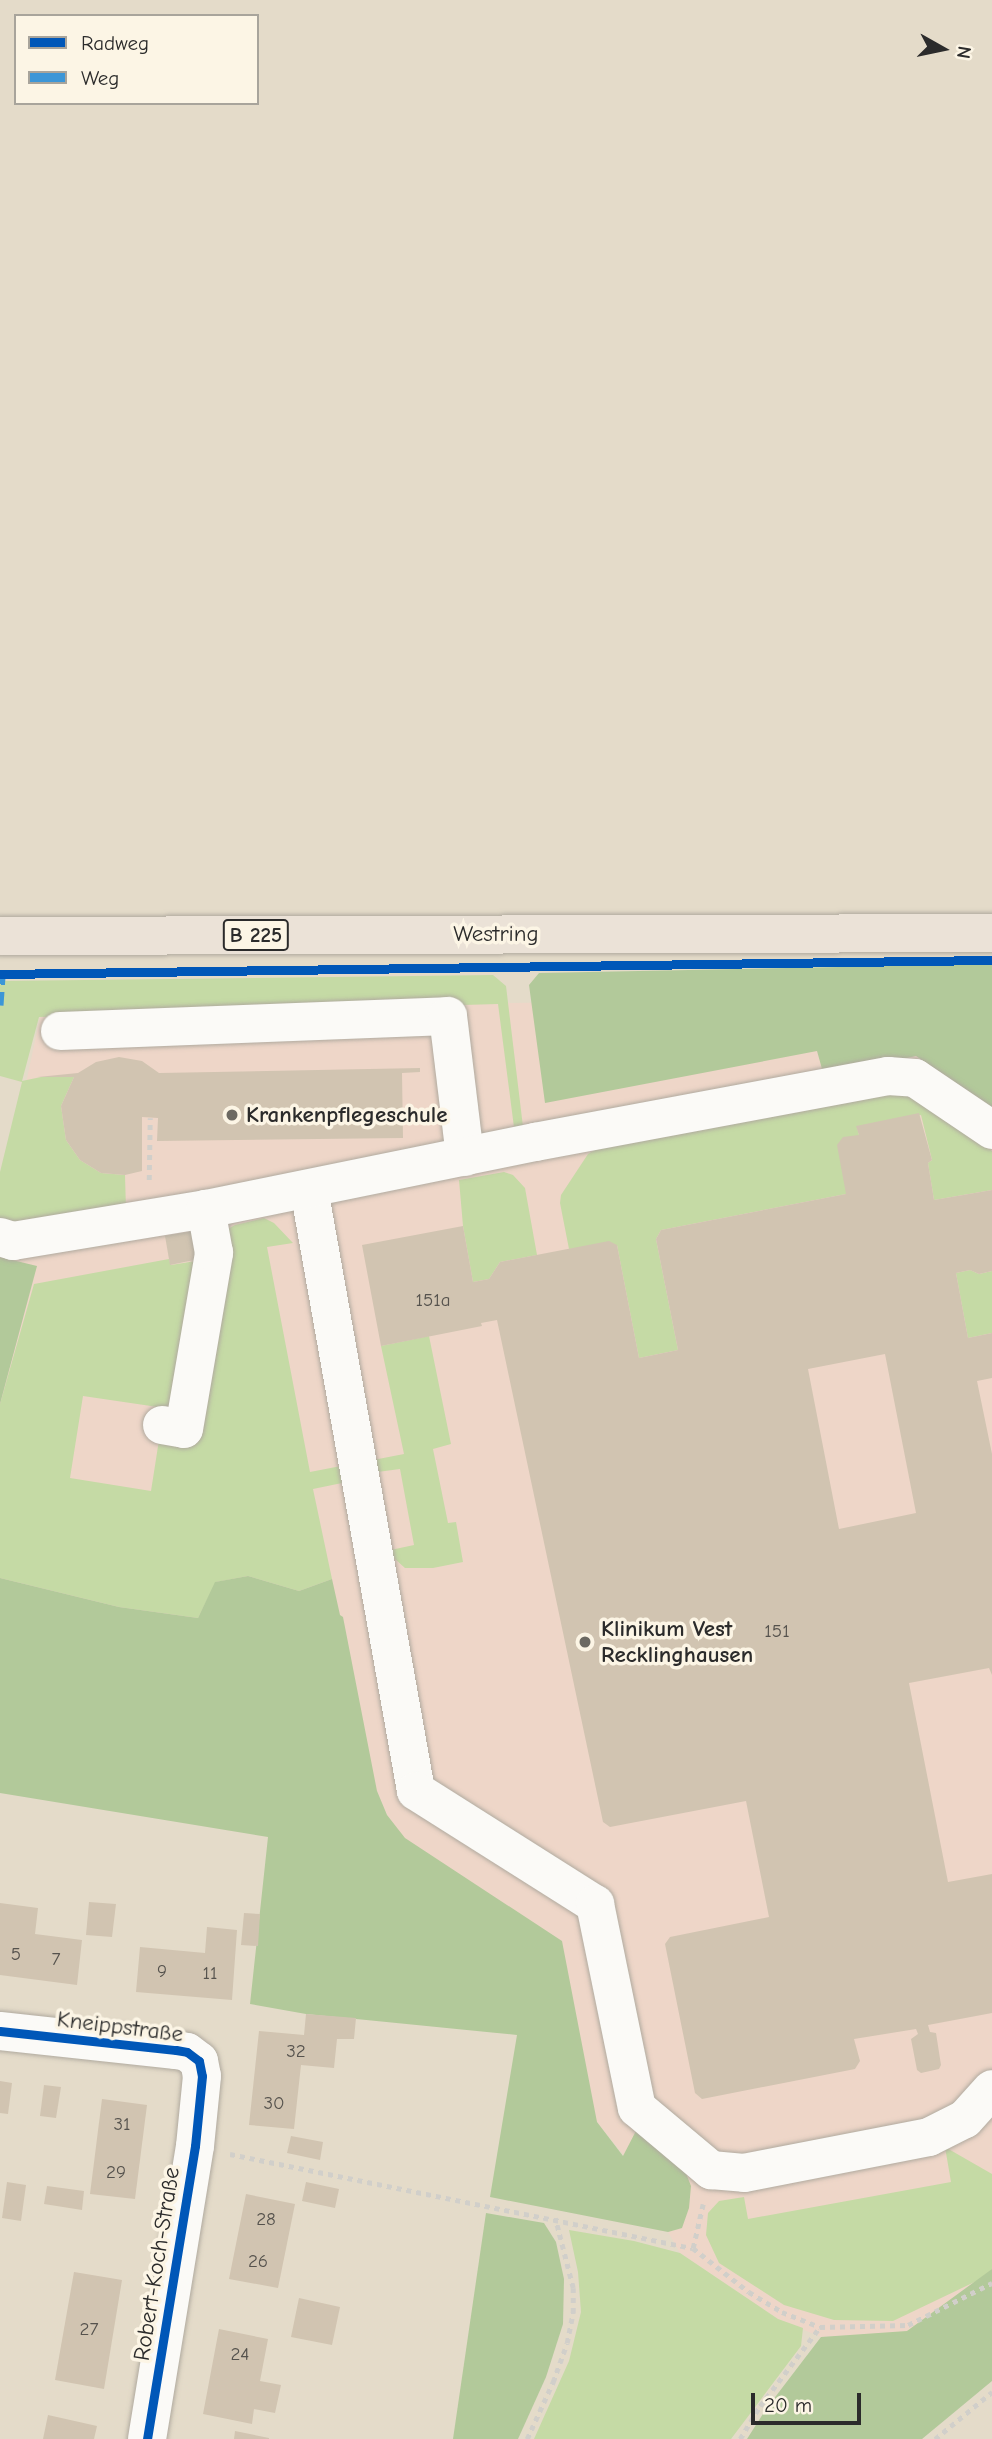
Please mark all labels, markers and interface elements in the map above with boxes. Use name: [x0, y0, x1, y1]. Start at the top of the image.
legend: [14, 14, 259, 105]
north arrow: [908, 14, 978, 84]
text: Radweg: [81, 31, 149, 55]
text: N: [952, 44, 976, 60]
text: Weg: [81, 66, 119, 90]
road number: B 225: [223, 918, 289, 953]
street label: Westring: [453, 920, 539, 948]
place label: Krankenpflegeschule: [246, 1101, 448, 1129]
marker: Krankenpflegeschule: [224, 1107, 240, 1123]
house number: 151a: [415, 1290, 451, 1312]
place label: Klinikum Vest Recklinghausen: [601, 1615, 753, 1669]
house number: 151: [764, 1621, 790, 1643]
marker: Klinikum Vest Recklinghausen: [575, 1632, 595, 1652]
house number: 5: [11, 1944, 21, 1966]
house number: 7: [52, 1949, 60, 1971]
house number: 9: [157, 1961, 167, 1983]
house number: 11: [202, 1963, 218, 1985]
street label: Kneippstraße: [55, 2006, 185, 2048]
house number: 32: [286, 2041, 306, 2063]
house number: 30: [263, 2093, 285, 2115]
house number: 31: [113, 2114, 131, 2136]
house number: 29: [106, 2162, 126, 2184]
street label: Robert-Koch-Straße: [128, 2165, 186, 2363]
house number: 28: [256, 2209, 276, 2231]
house number: 26: [248, 2251, 268, 2273]
house number: 27: [80, 2319, 98, 2341]
house number: 24: [230, 2344, 250, 2366]
scale bar: [754, 2380, 864, 2424]
text: 20 m: [764, 2393, 812, 2417]

